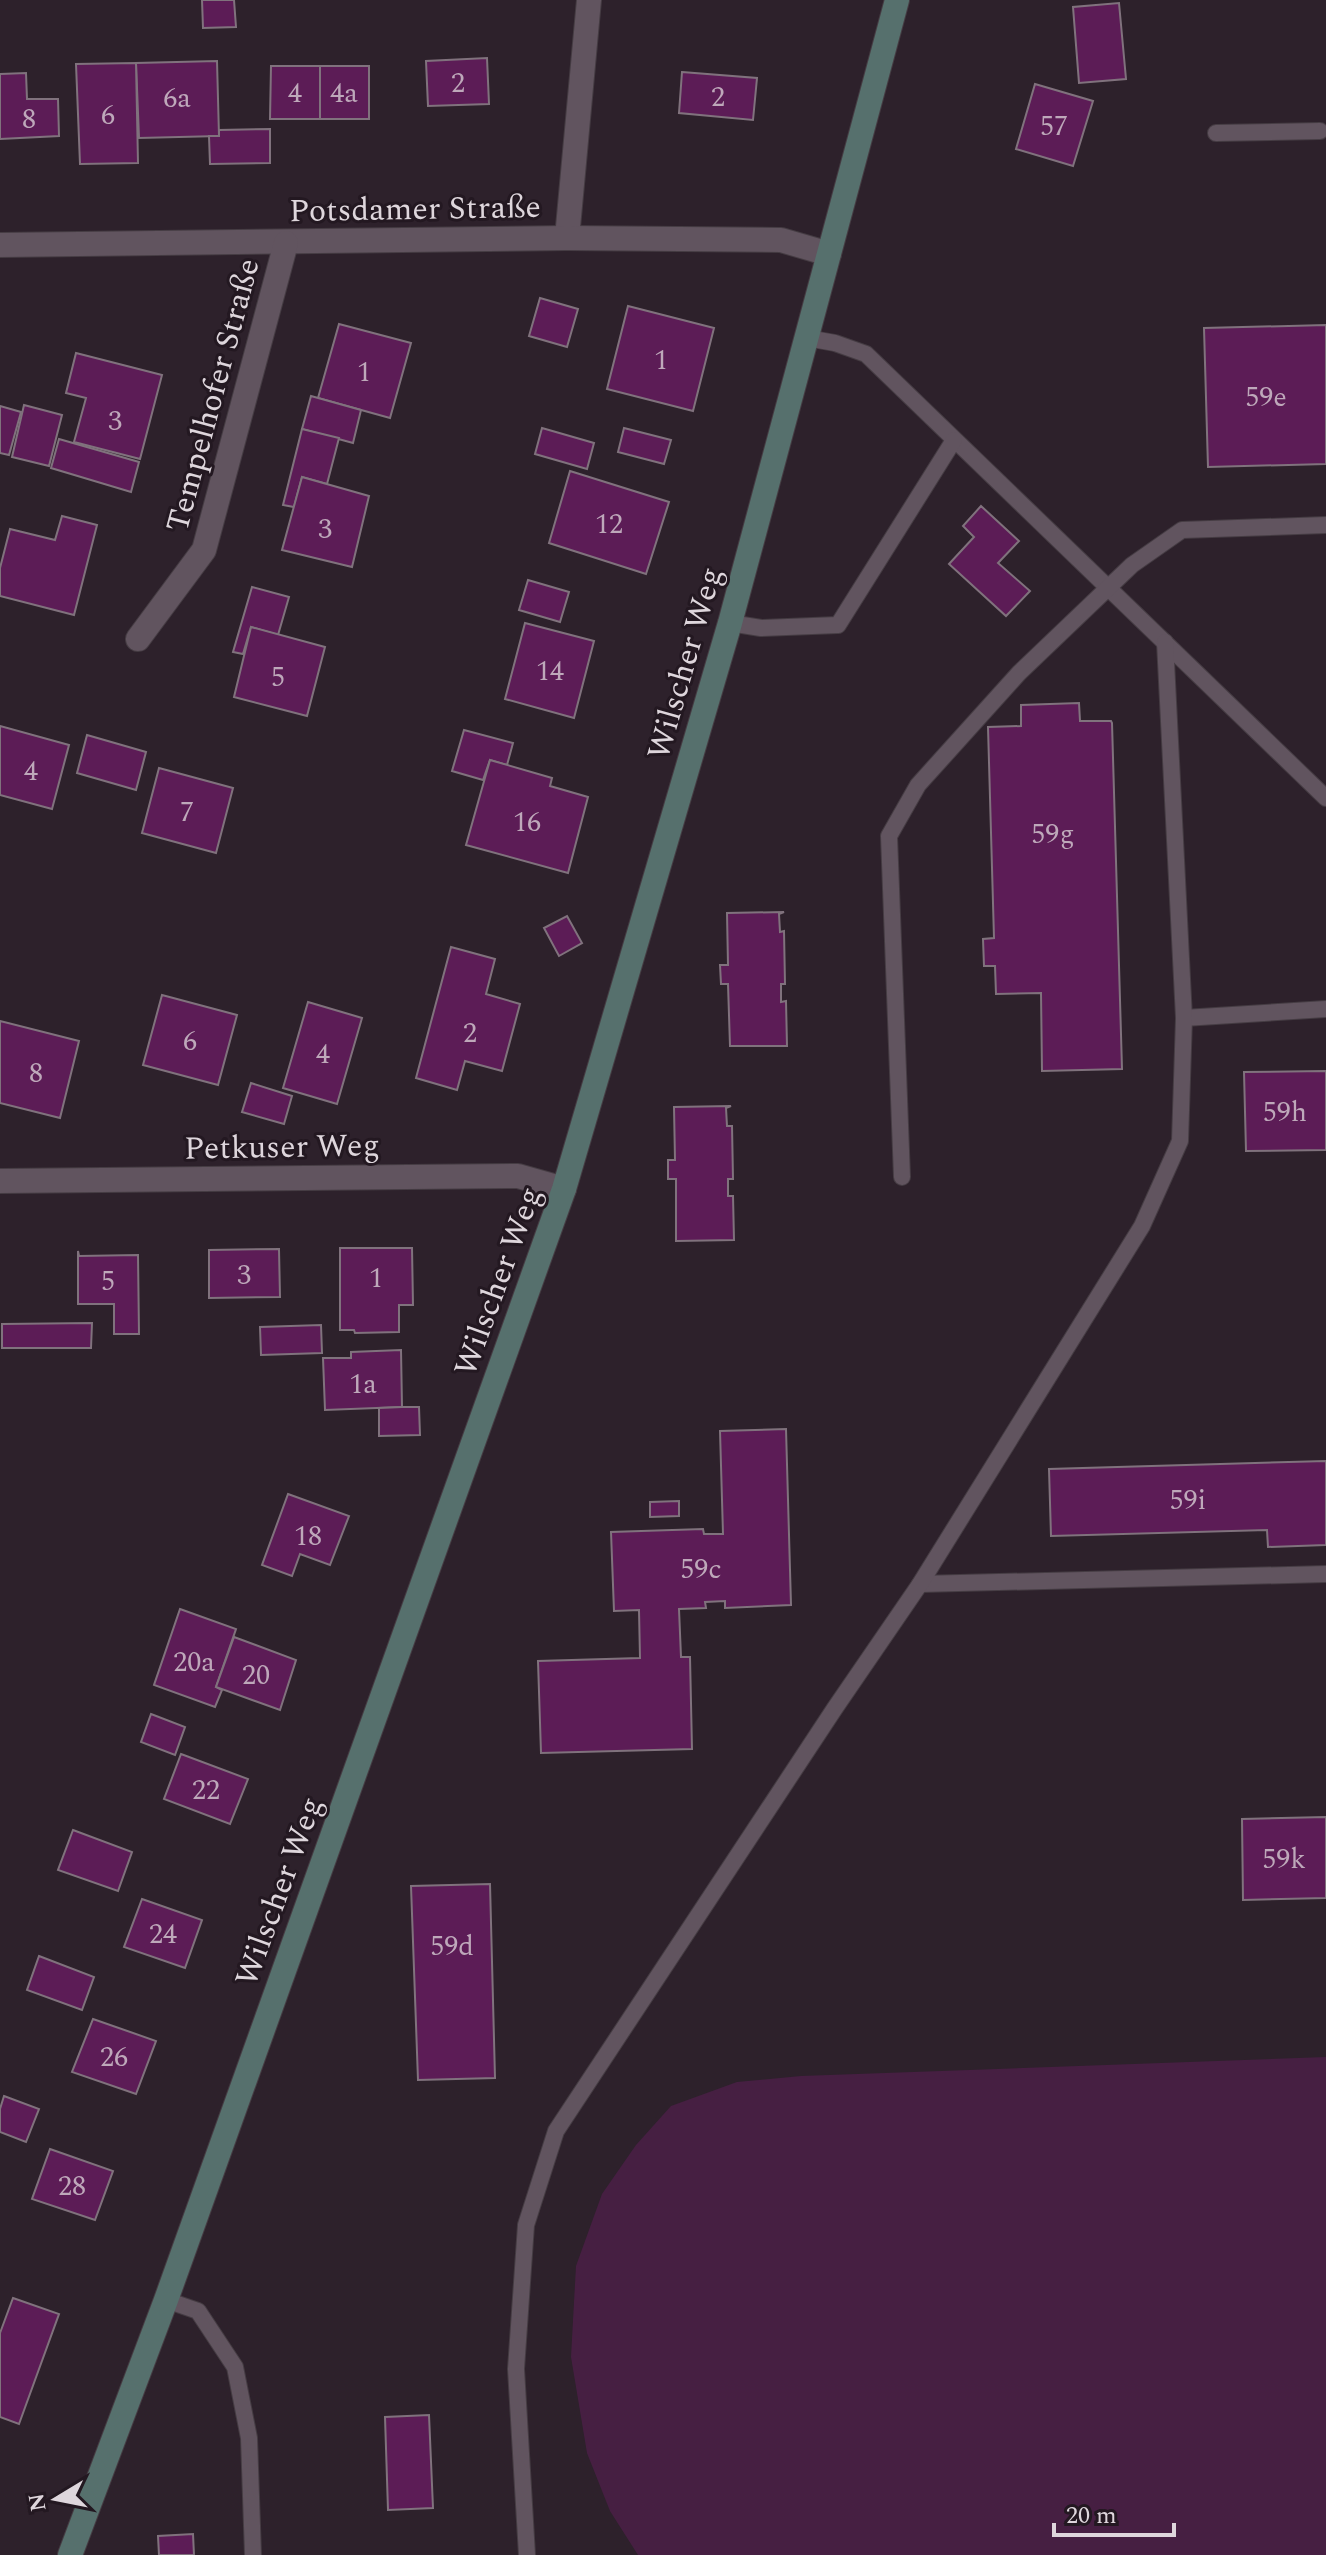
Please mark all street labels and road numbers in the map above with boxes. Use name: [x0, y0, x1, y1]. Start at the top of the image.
street label: Potsdamer Straße: [289, 183, 541, 236]
street label: Tempelhofer Straße: [153, 253, 274, 538]
street label: Wilscher Weg: [635, 561, 736, 765]
street label: Petkuser Weg: [184, 1121, 380, 1174]
street label: Wilscher Weg: [441, 1180, 555, 1383]
street label: Wilscher Weg: [222, 1790, 336, 1993]

